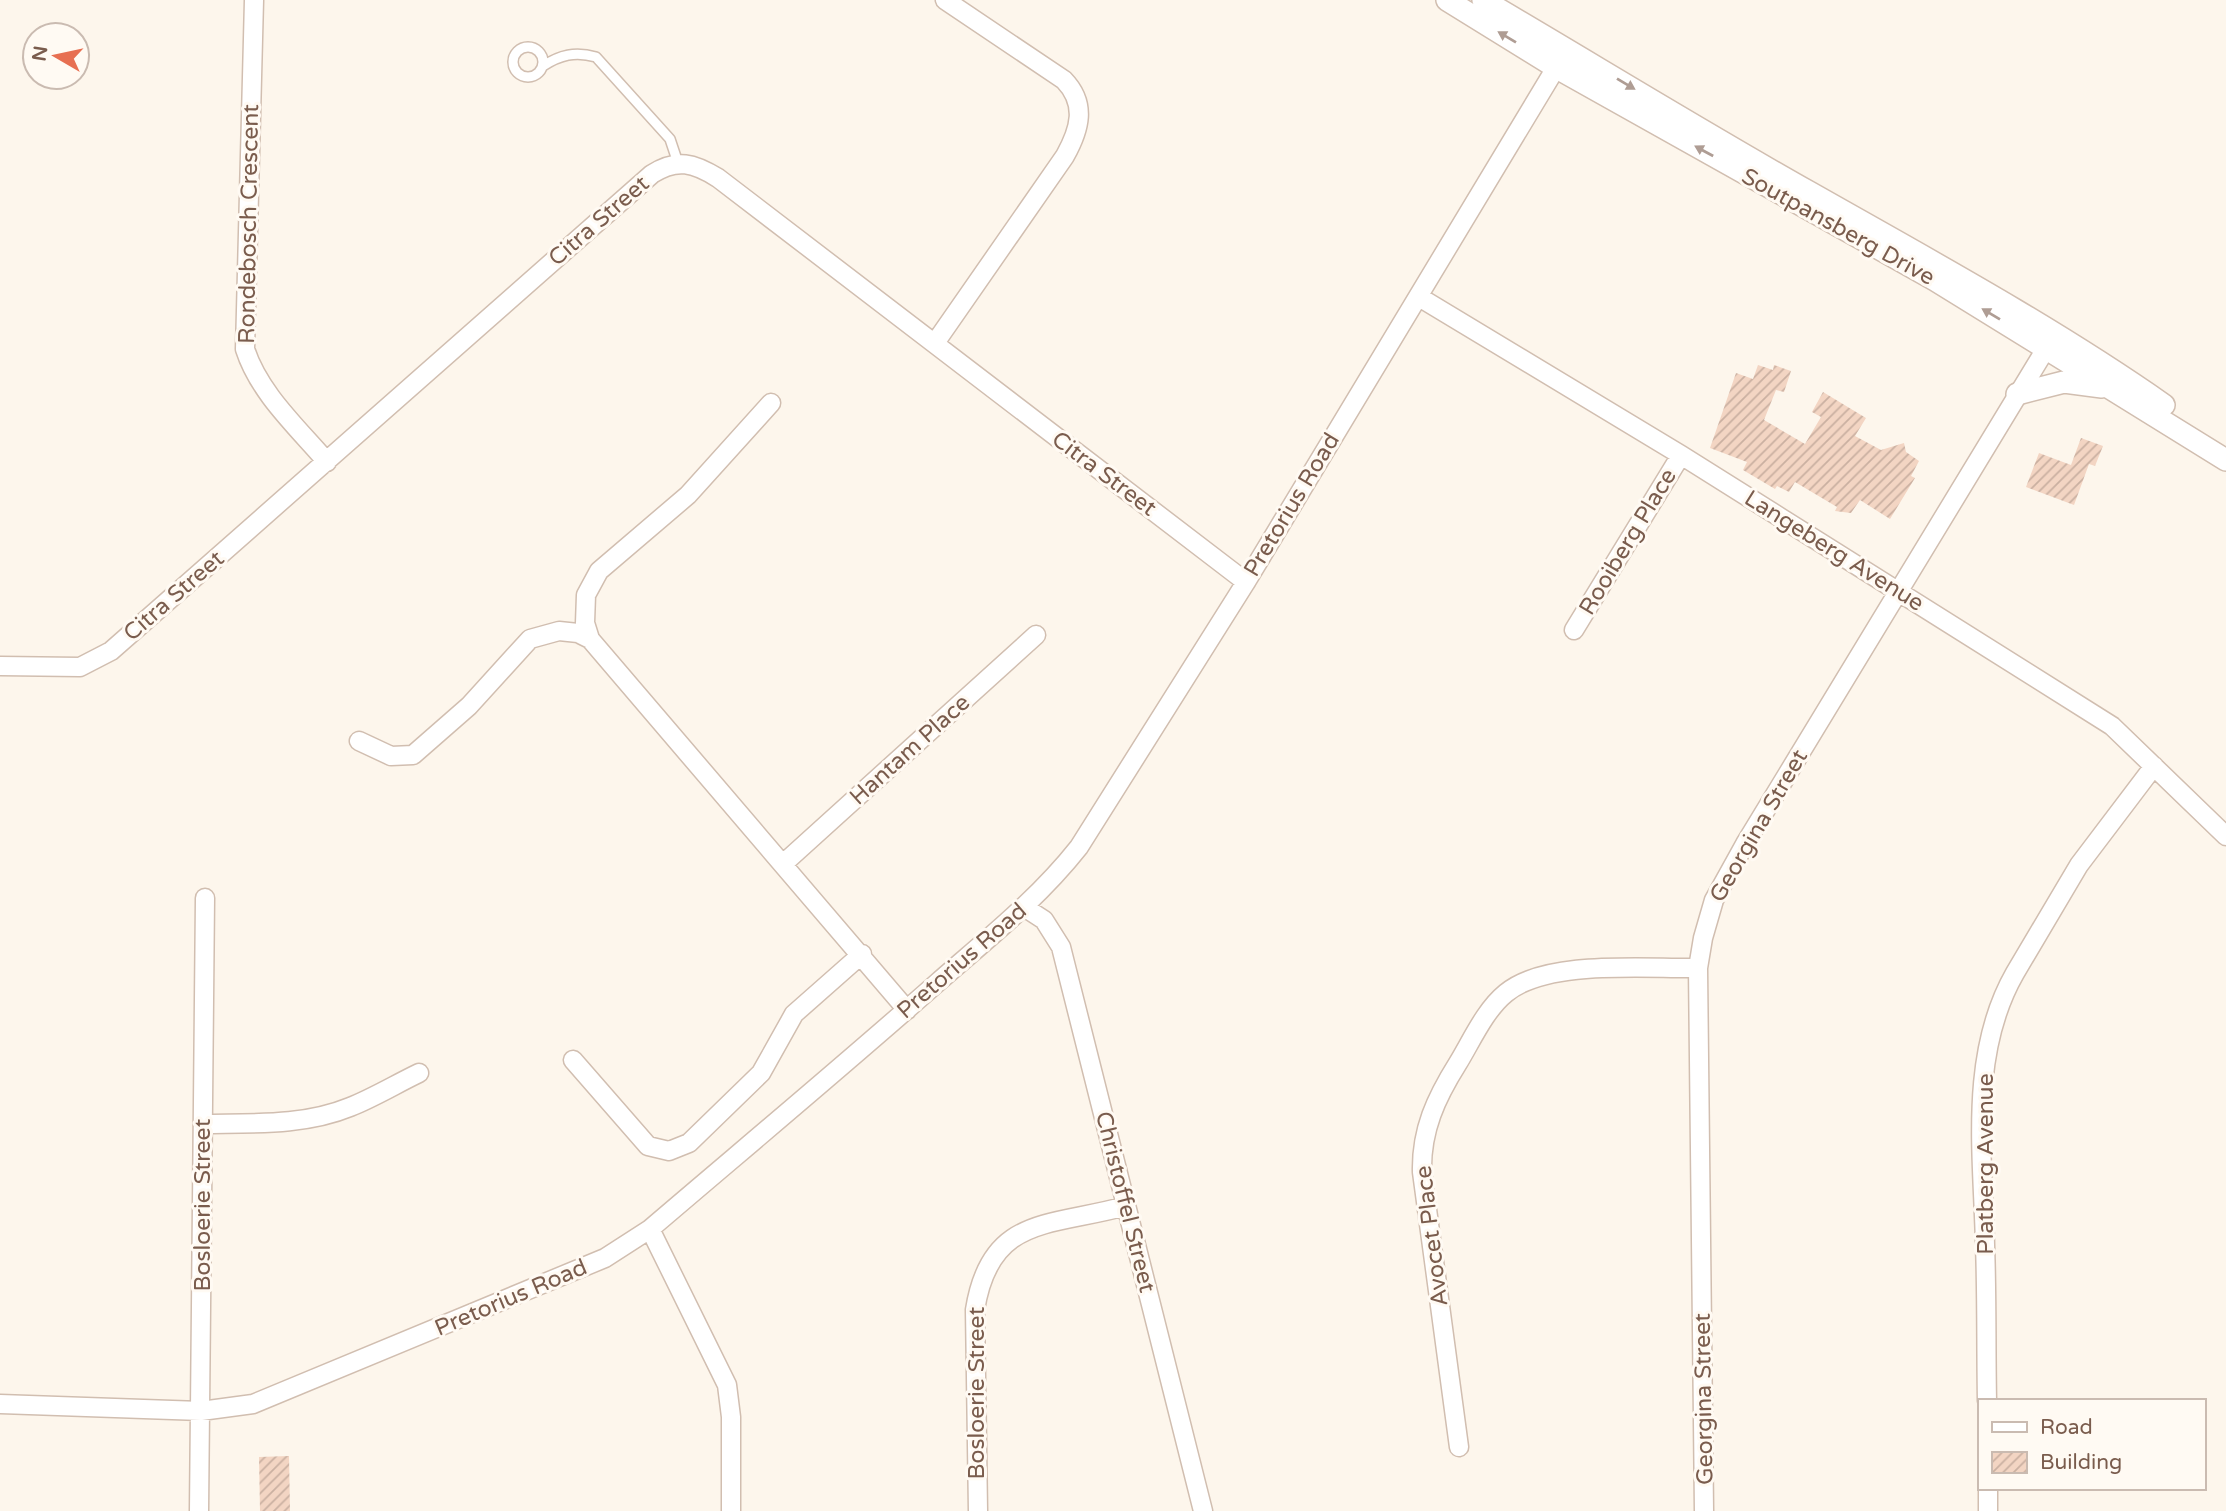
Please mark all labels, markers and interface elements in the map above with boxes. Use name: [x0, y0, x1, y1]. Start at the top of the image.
north arrow: [21, 21, 91, 91]
one-way arrow: [1498, 31, 1517, 43]
text: N: [28, 44, 52, 63]
one-way arrow: [1616, 78, 1635, 90]
street label: Rondebosch Crescent: [233, 104, 265, 344]
one-way arrow: [1694, 145, 1713, 157]
street label: Soutpansberg Drive: [1737, 162, 1939, 292]
street label: Citra Street: [543, 170, 655, 272]
one-way arrow: [1981, 308, 2000, 320]
street label: Citra Street: [1046, 426, 1162, 523]
street label: Pretorius Road: [1238, 428, 1346, 582]
street label: Rooiberg Place: [1573, 464, 1683, 620]
street label: Langeberg Avenue: [1739, 484, 1929, 618]
street label: Citra Street: [118, 545, 230, 647]
street label: Hantam Place: [844, 689, 976, 811]
street label: Georgina Street: [1704, 744, 1814, 907]
street label: Pretorius Road: [891, 897, 1033, 1025]
street label: Platberg Avenue: [1972, 1073, 2000, 1255]
street label: Christoffel Street: [1089, 1109, 1161, 1296]
street label: Bosloerie Street: [189, 1118, 217, 1291]
street label: Avocet Place: [1409, 1164, 1455, 1308]
street label: Pretorius Road: [431, 1253, 591, 1343]
street label: Bosloerie Street: [963, 1306, 991, 1479]
street label: Georgina Street: [1688, 1313, 1719, 1485]
legend: [1978, 1399, 2205, 1490]
text: Road: [2040, 1415, 2093, 1440]
text: Building: [2040, 1450, 2122, 1475]

